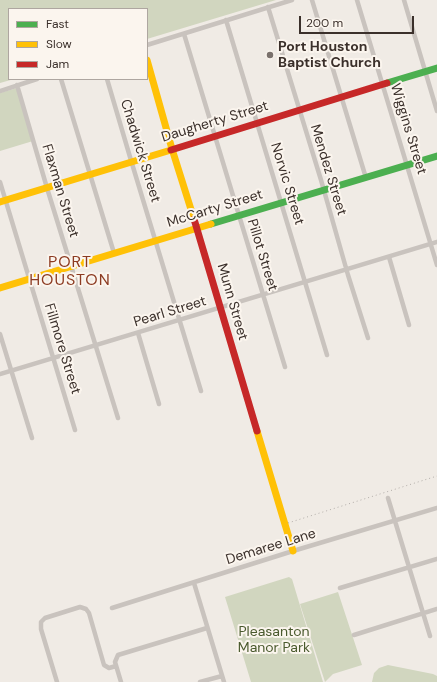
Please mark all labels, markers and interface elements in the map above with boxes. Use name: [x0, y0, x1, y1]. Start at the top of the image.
legend: [8, 8, 148, 80]
scale bar: [301, 8, 416, 34]
text: 200 m: [306, 15, 343, 31]
text: Fast: [46, 16, 69, 32]
text: Slow: [46, 36, 72, 52]
place label: Port Houston Baptist Church: [278, 39, 381, 72]
marker: Port Houston Baptist Church: [265, 50, 275, 60]
text: Jam: [46, 56, 69, 72]
street label: Wiggins Street: [386, 81, 430, 177]
street label: Chadwick Street: [116, 97, 164, 205]
street label: Daugherty Street: [159, 98, 271, 146]
street label: Mendez Street: [306, 122, 350, 218]
street label: Norvic Street: [266, 141, 308, 227]
street label: Flaxman Street: [38, 142, 82, 240]
street label: McCarty Street: [165, 186, 265, 232]
street label: Pillot Street: [243, 217, 281, 293]
district label: PORT HOUSTON: [29, 253, 111, 291]
street label: Munn Street: [213, 262, 251, 342]
street label: Pearl Street: [132, 293, 208, 331]
street label: Fillmore Street: [40, 302, 84, 396]
street label: Demaree Lane: [224, 525, 318, 569]
park label: Pleasanton Manor Park: [238, 624, 310, 656]

